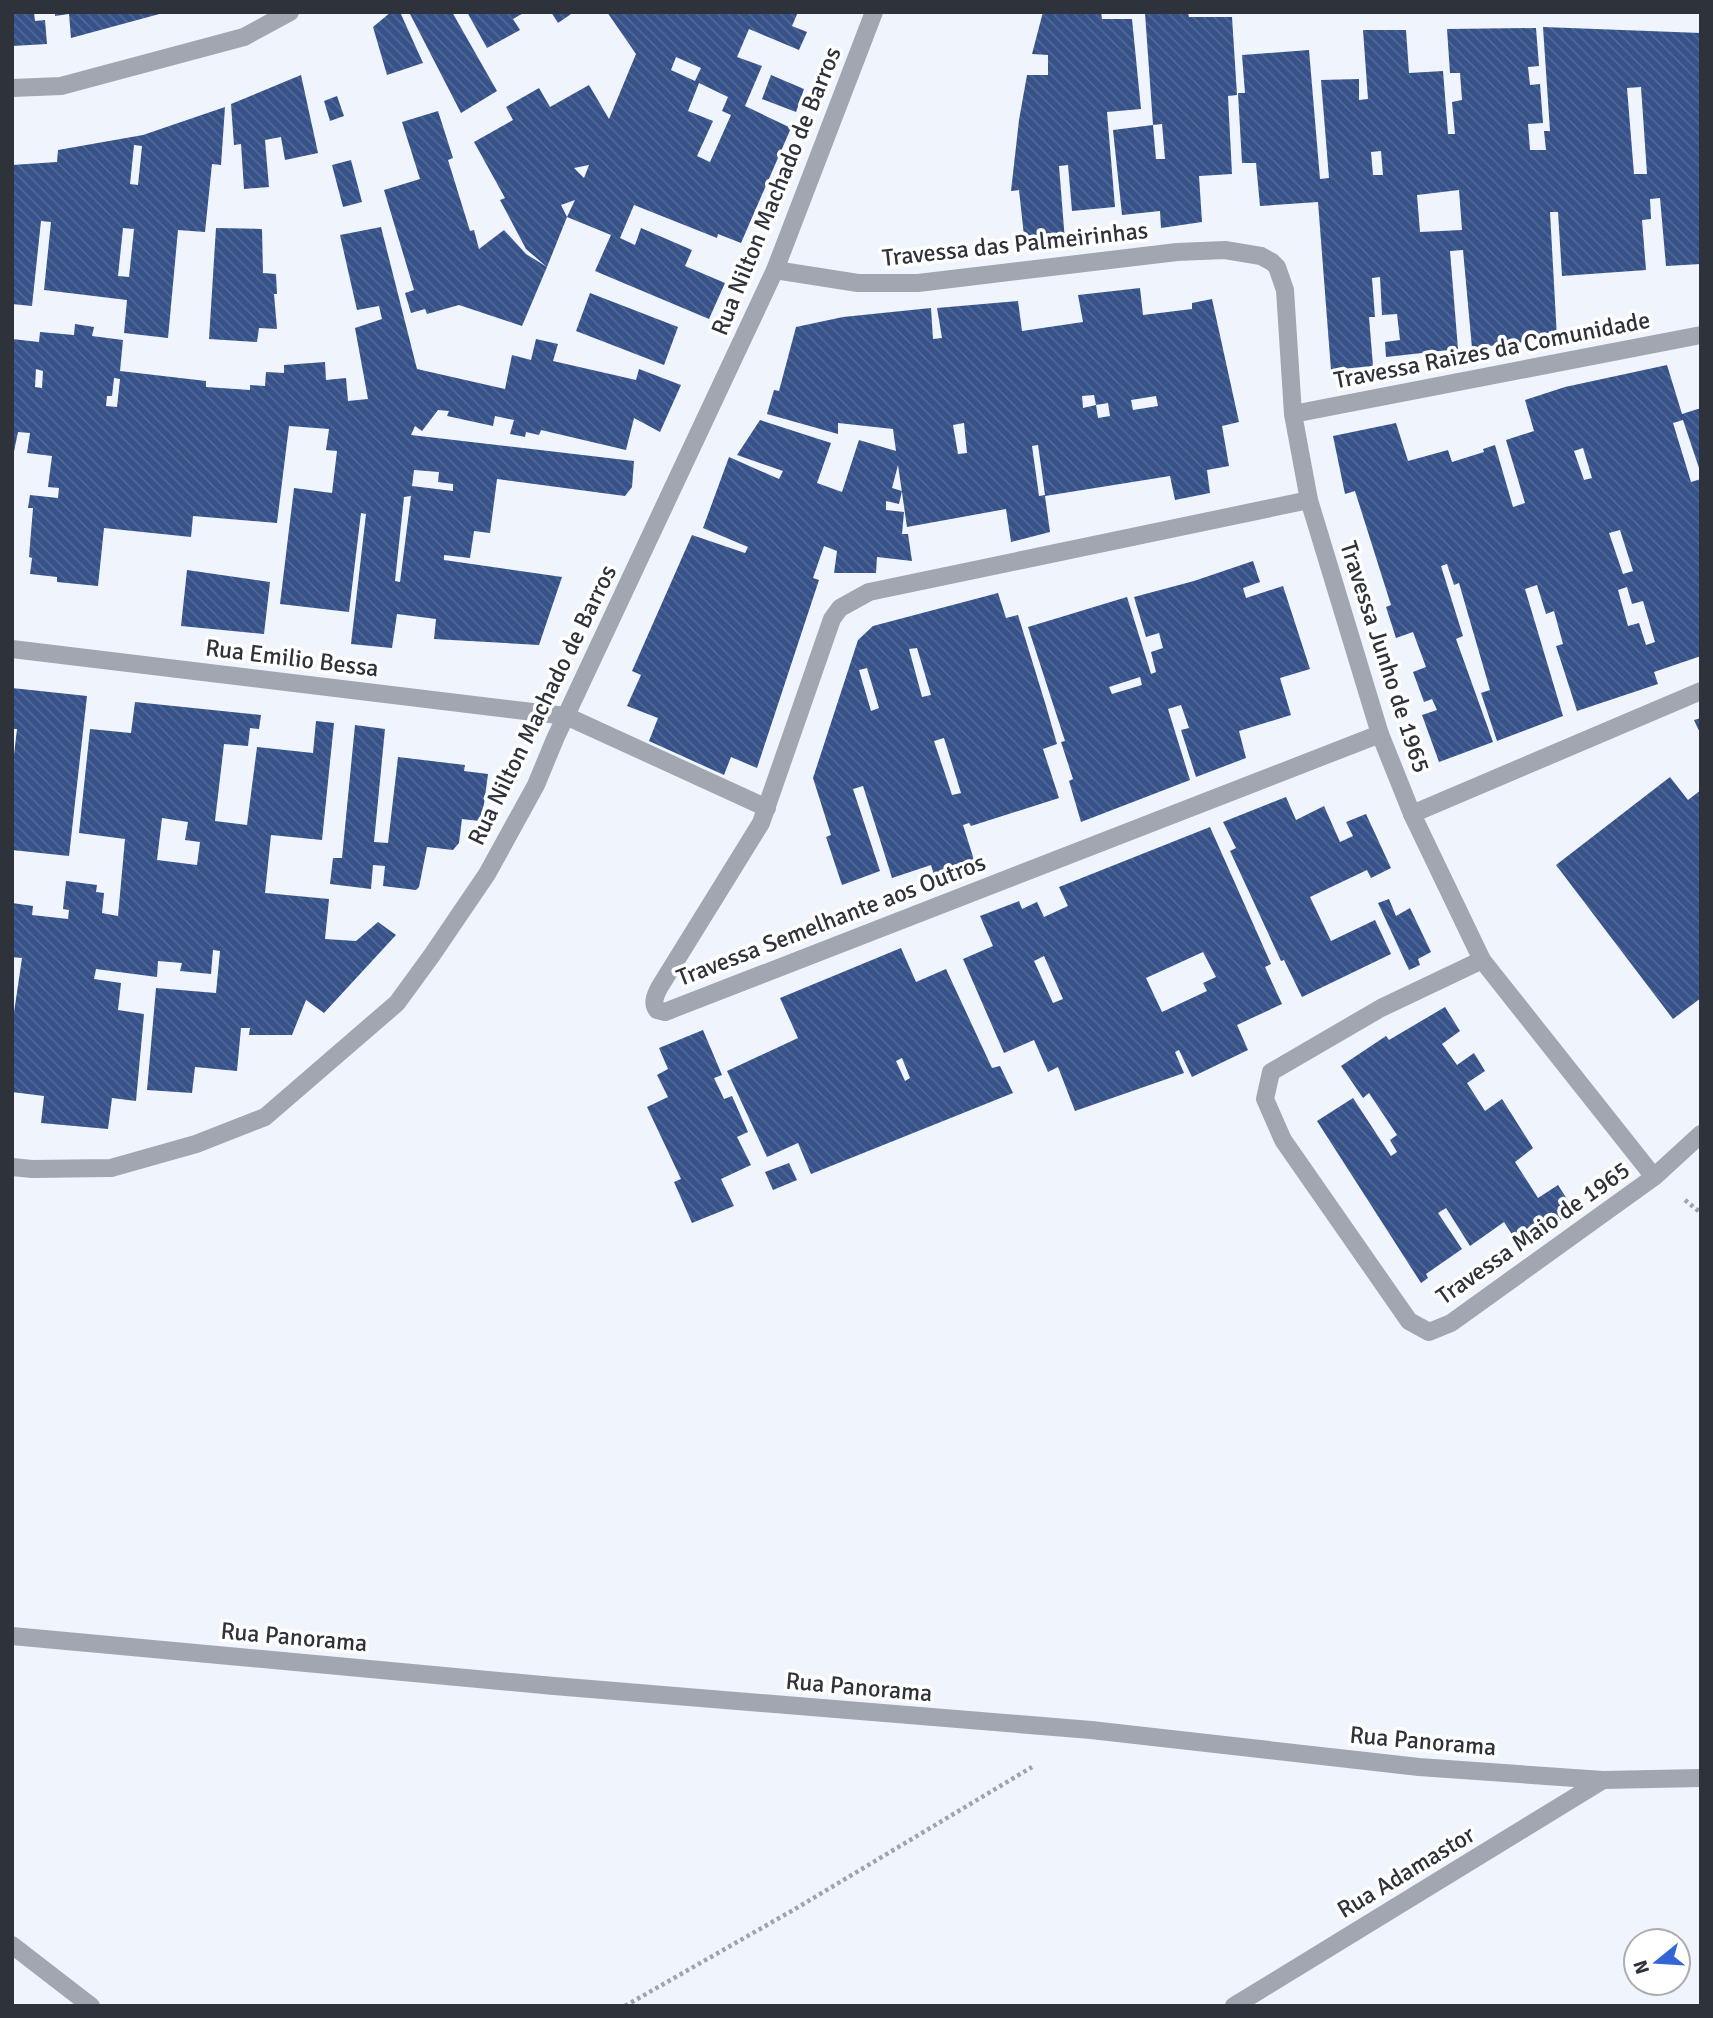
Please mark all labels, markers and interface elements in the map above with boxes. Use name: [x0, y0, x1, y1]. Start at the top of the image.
street label: Rua Nilton Machado de Barros: [704, 42, 848, 340]
street label: Travessa das Palmeirinhas: [880, 215, 1150, 273]
street label: Travessa Raizes da Comunidade: [1331, 305, 1653, 395]
street label: Travessa Junho de 1965: [1333, 537, 1437, 777]
street label: Rua Nilton Machado de Barros: [461, 560, 623, 850]
street label: Rua Emilio Bessa: [204, 632, 380, 684]
street label: Travessa Semelhante aos Outros: [672, 847, 990, 993]
street label: Travessa Maio de 1965: [1430, 1155, 1636, 1311]
street label: Rua Panorama: [219, 1616, 369, 1658]
street label: Rua Panorama: [784, 1666, 934, 1708]
street label: Rua Panorama: [1348, 1720, 1498, 1762]
street label: Rua Adamastor: [1332, 1819, 1480, 1925]
north arrow: [1622, 1927, 1692, 1997]
text: N: [1628, 1957, 1655, 1977]

